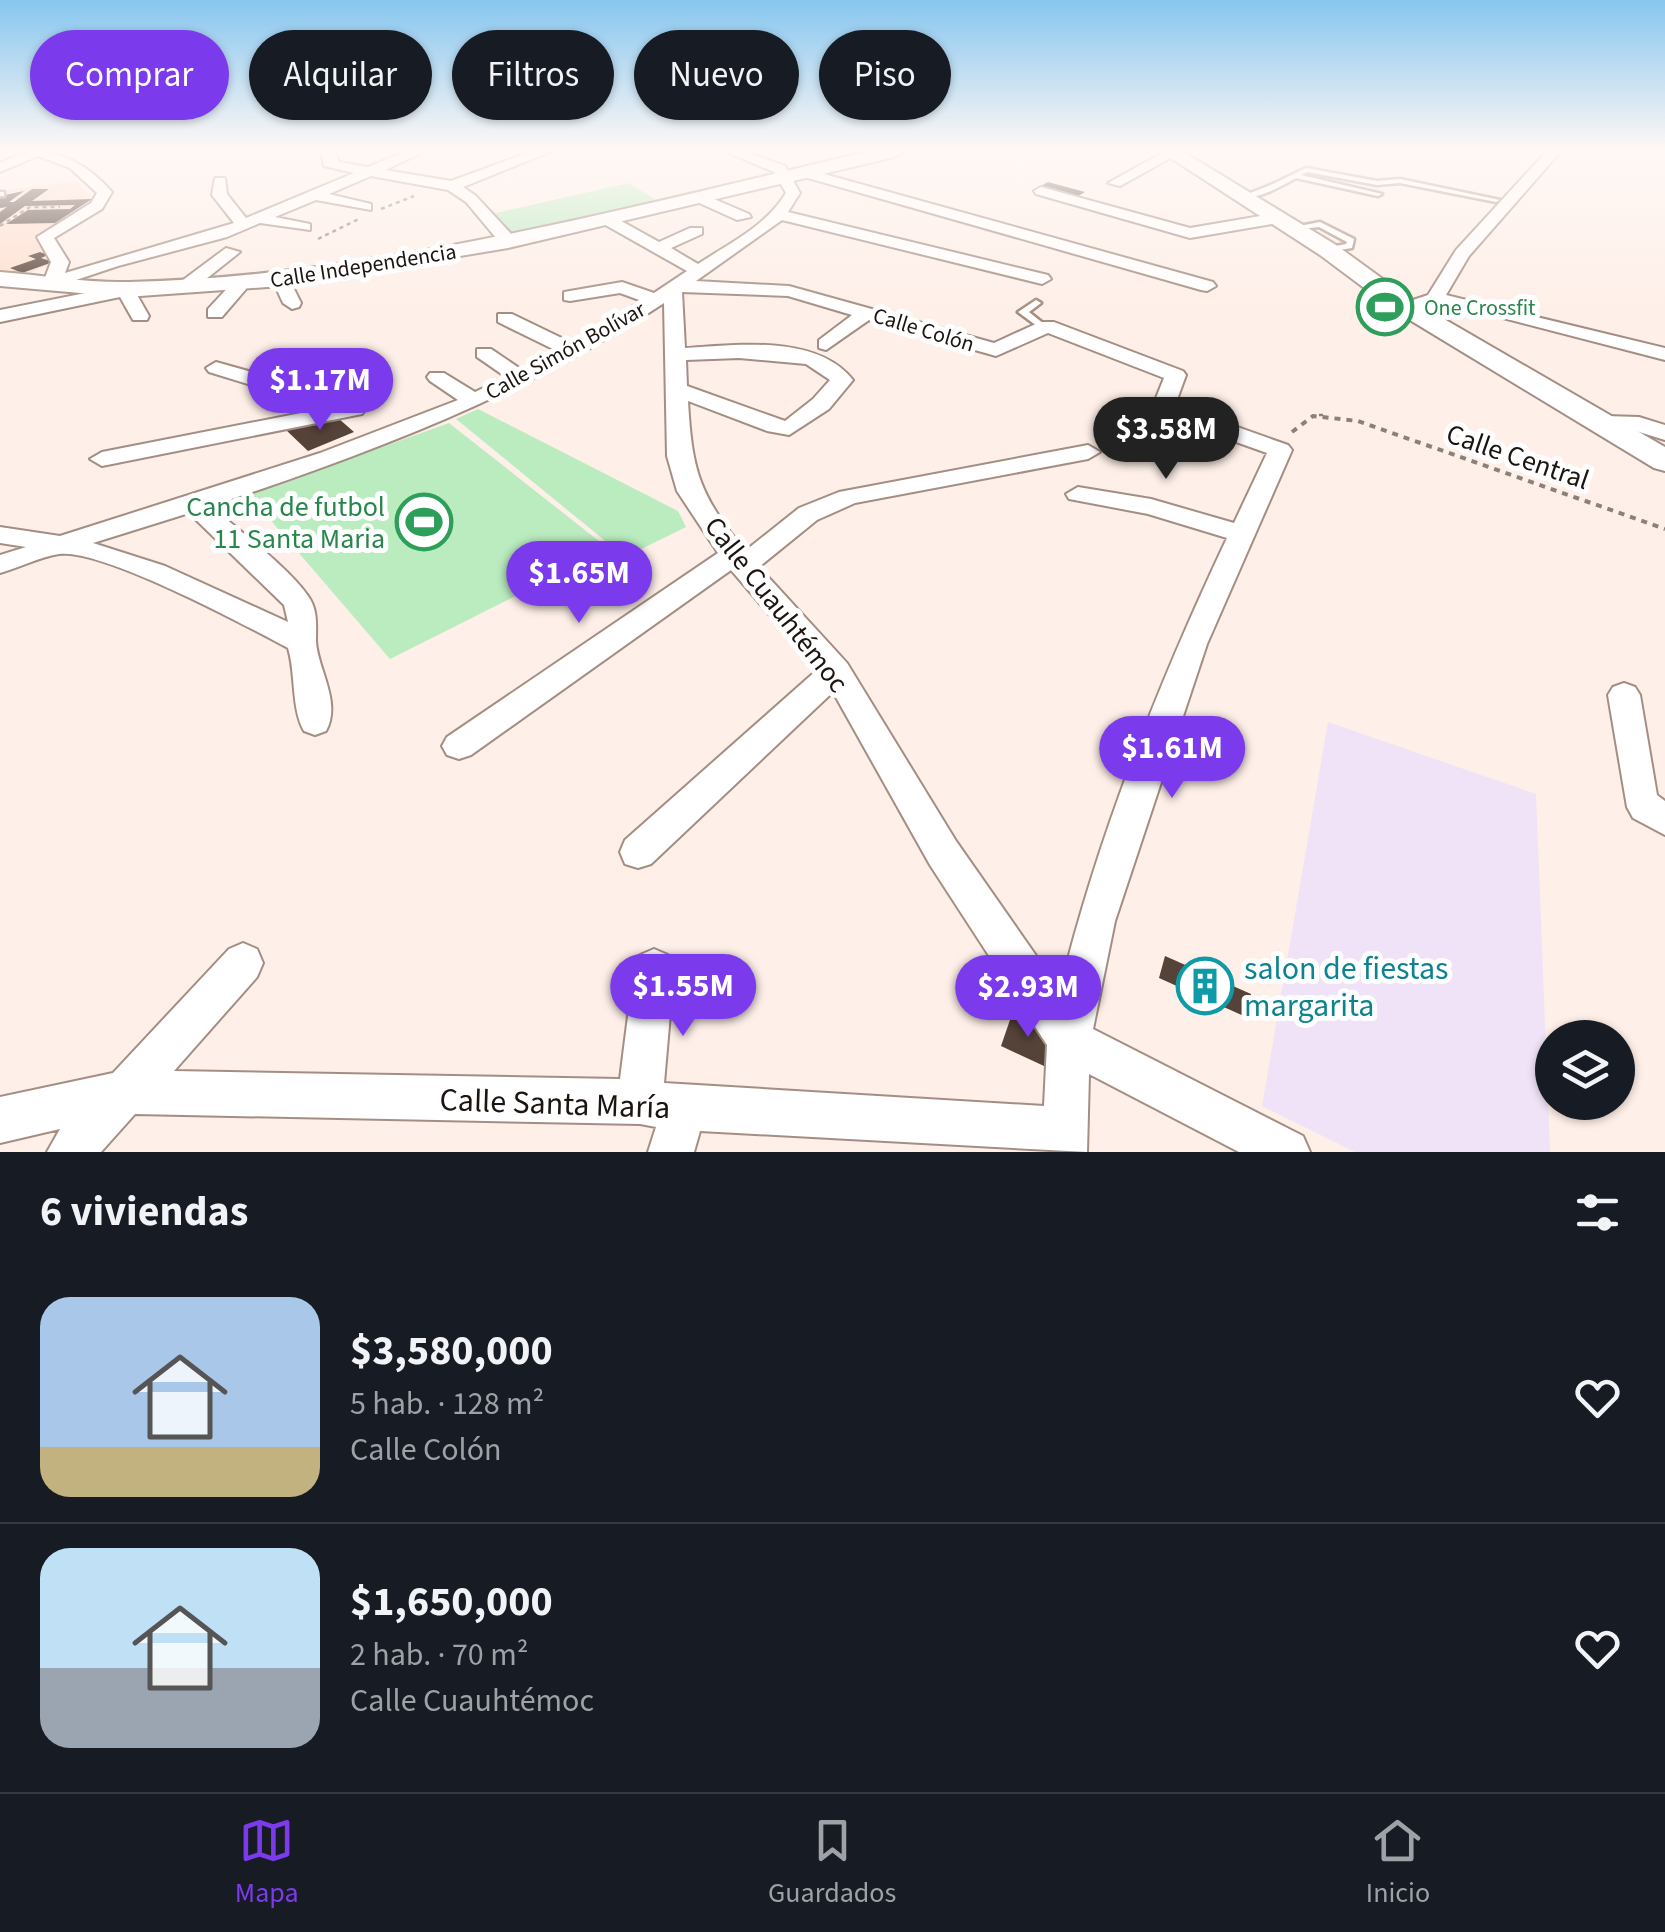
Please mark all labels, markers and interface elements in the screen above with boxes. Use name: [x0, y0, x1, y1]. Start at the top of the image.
chip: Comprar: [30, 30, 229, 120]
chip: Alquilar: [249, 30, 432, 120]
chip: Filtros: [452, 30, 614, 120]
chip: Nuevo: [634, 30, 799, 120]
chip: Piso: [819, 30, 951, 120]
street label: Calle Independencia: [268, 235, 458, 296]
sports icon: One Crossfit: [1355, 277, 1415, 337]
place label: One Crossfit: [1424, 292, 1536, 324]
street label: Calle Simón Bolívar: [480, 293, 652, 408]
street label: Calle Colón: [869, 299, 978, 360]
pin: $1.17M: [239, 348, 401, 433]
text: $1.17M: [269, 357, 371, 403]
pin: $3.58M: [1085, 397, 1247, 482]
text: $3.58M: [1115, 406, 1217, 452]
street label: Calle Central: [1441, 414, 1595, 500]
place label: Cancha de futbol 11 Santa Maria: [186, 487, 385, 559]
sports icon: Cancha de futbol 11 Santa Maria: [394, 492, 454, 552]
street label: Calle Cuauhtémoc: [695, 508, 858, 701]
pin: $1.65M: [498, 541, 660, 626]
text: $1.65M: [528, 550, 630, 596]
pin: $1.61M: [1091, 716, 1253, 801]
text: $1.61M: [1121, 725, 1223, 771]
place label: salon de fiestas margarita: [1244, 946, 1449, 1029]
pin: $1.55M: [602, 954, 764, 1039]
pin: $2.93M: [947, 955, 1109, 1040]
building icon: salon de fiestas margarita: [1175, 956, 1235, 1016]
text: $1.55M: [632, 963, 734, 1009]
text: $2.93M: [977, 964, 1079, 1010]
map controls: [1535, 1020, 1635, 1120]
button: layers: [1535, 1020, 1635, 1120]
street label: Calle Santa María: [439, 1077, 671, 1131]
text: 6 viviendas: [40, 1182, 248, 1242]
icon: filters: [1570, 1185, 1625, 1240]
text: $3,580,000: [350, 1321, 553, 1381]
icon: home: [120, 1337, 240, 1457]
icon: heart: [1570, 1370, 1625, 1425]
text: 5 hab. · 128 m²: [350, 1381, 544, 1427]
text: Calle Colón: [350, 1427, 502, 1473]
text: $1,650,000: [350, 1572, 553, 1632]
icon: home: [120, 1588, 240, 1708]
icon: heart: [1570, 1621, 1625, 1676]
text: 2 hab. · 70 m²: [350, 1632, 528, 1678]
text: Calle Cuauhtémoc: [350, 1678, 594, 1724]
tab: Mapa: [235, 1813, 299, 1913]
tab: Guardados: [768, 1813, 896, 1913]
tab: Inicio: [1366, 1813, 1430, 1913]

